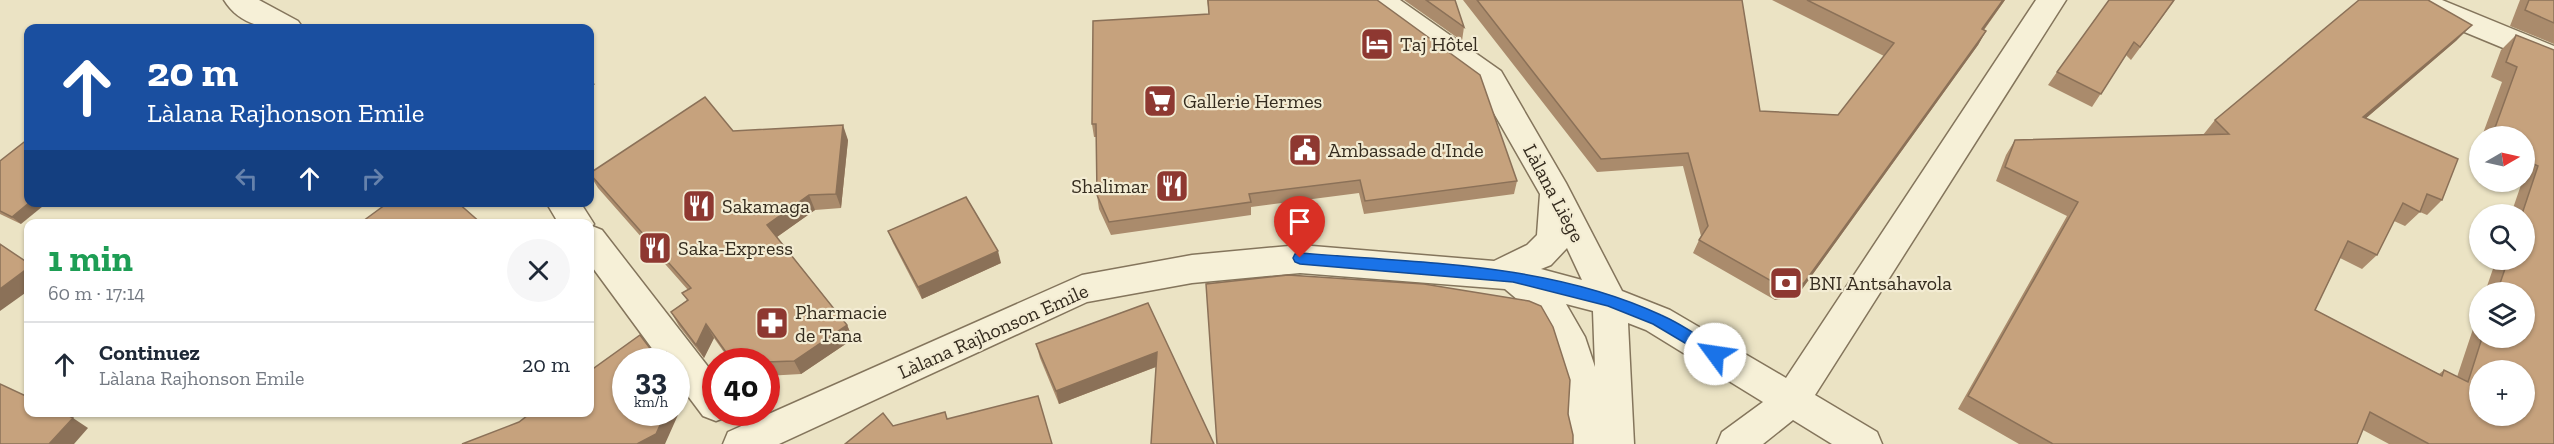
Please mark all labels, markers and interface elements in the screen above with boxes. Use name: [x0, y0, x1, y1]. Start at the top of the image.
hotel icon: Taj Hôtel: [1359, 26, 1395, 62]
place label: Taj Hôtel: [1400, 32, 1478, 56]
text: 20 m: [147, 46, 238, 97]
icon: ahead: [48, 48, 126, 126]
supermarket icon: Gallerie Hermes: [1142, 83, 1178, 119]
place label: Gallerie Hermes: [1183, 89, 1322, 113]
text: Làlana Rajhonson Emile: [147, 97, 424, 129]
north arrow: [2469, 126, 2535, 192]
map controls: [2469, 126, 2535, 426]
public building icon: Ambassade d'Inde: [1287, 132, 1323, 168]
place label: Ambassade d'Inde: [1328, 138, 1484, 162]
street label: Làlana Liège: [1518, 140, 1590, 246]
icon: left: [230, 162, 263, 195]
icon: ahead: [293, 162, 326, 195]
icon: right: [356, 162, 389, 195]
restaurant icon: Shalimar: [1154, 168, 1190, 204]
place label: Shalimar: [1071, 174, 1149, 198]
restaurant icon: Sakamaga: [681, 188, 717, 224]
place label: Sakamaga: [722, 194, 810, 218]
pin: [1274, 196, 1325, 258]
button: search: [2469, 204, 2535, 270]
icon: arrive: [1283, 205, 1316, 238]
restaurant icon: Saka-Express: [637, 230, 673, 266]
place label: Saka-Express: [678, 236, 793, 260]
text: 1 min: [48, 237, 133, 280]
button: close: [507, 239, 570, 302]
bank icon: BNI Antsahavola: [1768, 265, 1804, 301]
place label: BNI Antsahavola: [1809, 271, 1952, 295]
street label: Làlana Rajhonson Emile: [894, 278, 1092, 384]
text: 60 m · 17:14: [48, 281, 145, 305]
button: layers: [2469, 282, 2535, 348]
place label: Pharmacie de Tana: [795, 300, 887, 347]
pharmacy icon: Pharmacie de Tana: [754, 305, 790, 341]
position arrow: [1683, 322, 1747, 386]
text: Continuez: [99, 339, 200, 366]
icon: ahead: [48, 348, 81, 381]
speed limit sign: 40: [702, 348, 780, 426]
text: 20 m: [522, 351, 570, 378]
button: +: [2469, 360, 2535, 426]
text: 33: [635, 362, 667, 398]
text: Làlana Rajhonson Emile: [99, 366, 305, 390]
text: km/h: [634, 393, 668, 411]

